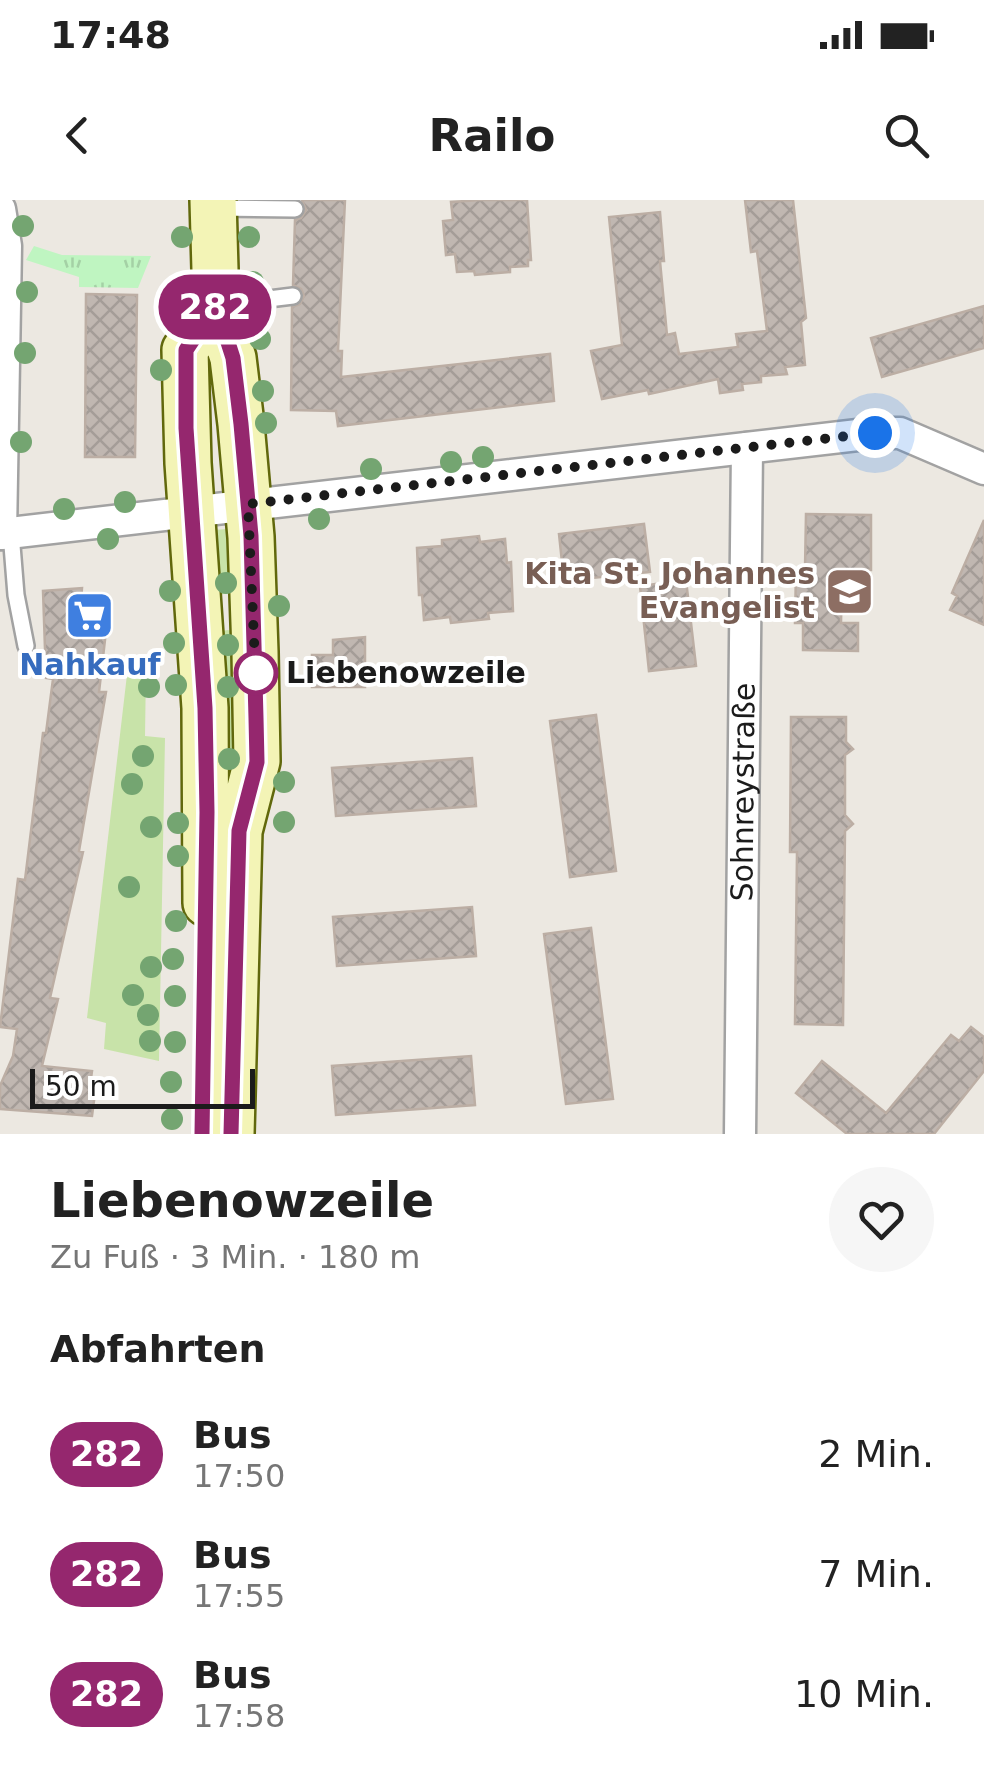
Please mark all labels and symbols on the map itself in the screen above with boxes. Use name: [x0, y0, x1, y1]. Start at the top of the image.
line badge: 282: [158, 274, 272, 340]
your location: [850, 408, 900, 458]
place label: Kita St. Johannes Evangelist: [524, 556, 815, 625]
school or university icon: Kita St. Johannes Evangelist: [824, 565, 876, 617]
supermarket icon: Nahkauf: [64, 590, 116, 642]
place label: Nahkauf: [19, 647, 162, 682]
marker: Liebenowzeile: [235, 652, 277, 694]
place label: Liebenowzeile: [286, 655, 526, 690]
street label: Sohnreystraße: [724, 682, 762, 902]
scale bar: [30, 1064, 255, 1108]

